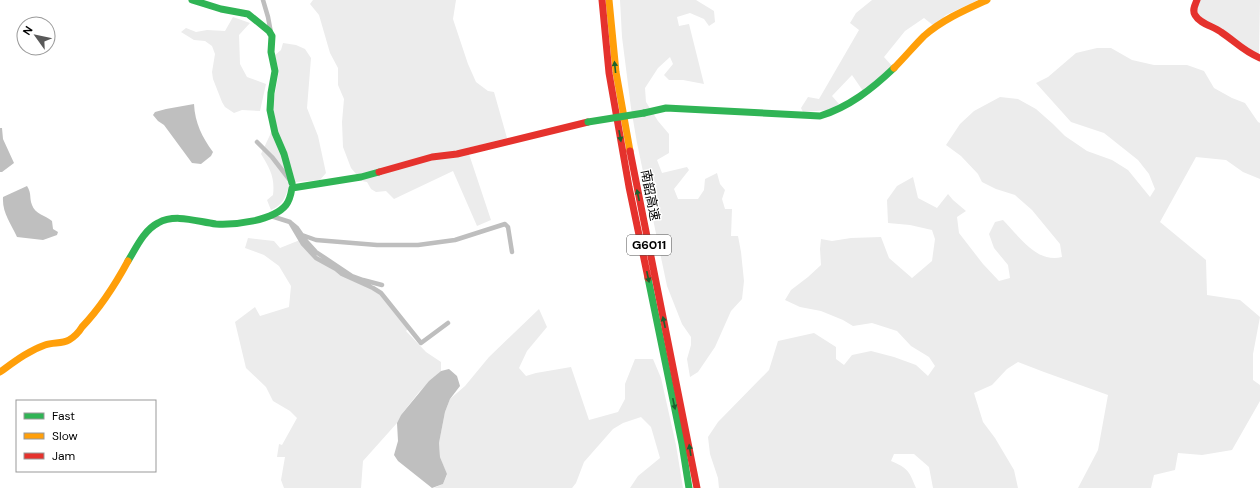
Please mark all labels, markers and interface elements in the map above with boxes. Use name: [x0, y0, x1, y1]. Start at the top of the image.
north arrow: [16, 16, 56, 56]
text: N: [20, 23, 36, 38]
one-way arrow: [612, 61, 619, 73]
one-way arrow: [617, 130, 623, 142]
street label: 南韶高速: [637, 168, 664, 222]
one-way arrow: [635, 189, 641, 201]
road number: G6011: [627, 235, 671, 255]
one-way arrow: [645, 271, 651, 283]
one-way arrow: [661, 316, 667, 328]
one-way arrow: [671, 398, 677, 410]
legend: [16, 400, 156, 472]
text: Fast: [52, 408, 75, 424]
text: Slow: [52, 428, 78, 444]
one-way arrow: [687, 443, 693, 456]
text: Jam: [52, 448, 75, 464]

